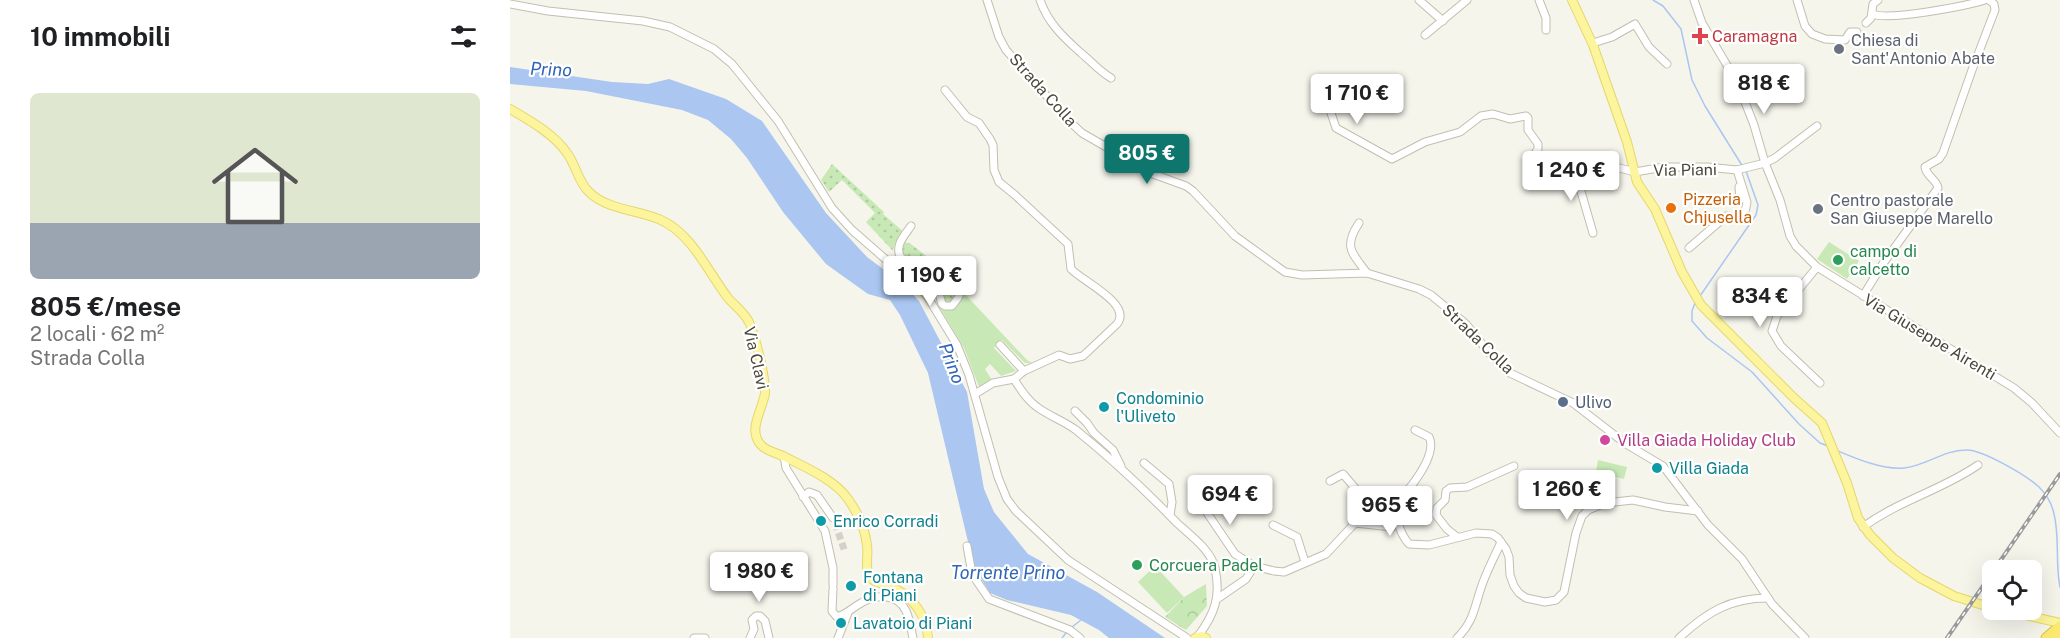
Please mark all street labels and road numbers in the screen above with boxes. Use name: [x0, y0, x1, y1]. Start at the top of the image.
street label: Strada Colla: [1005, 49, 1081, 131]
street label: Via Piani: [1653, 160, 1717, 180]
street label: Via Giuseppe Airenti: [1860, 290, 2000, 384]
street label: Strada Colla: [1438, 300, 1518, 378]
street label: Via Clavi: [740, 325, 772, 391]

